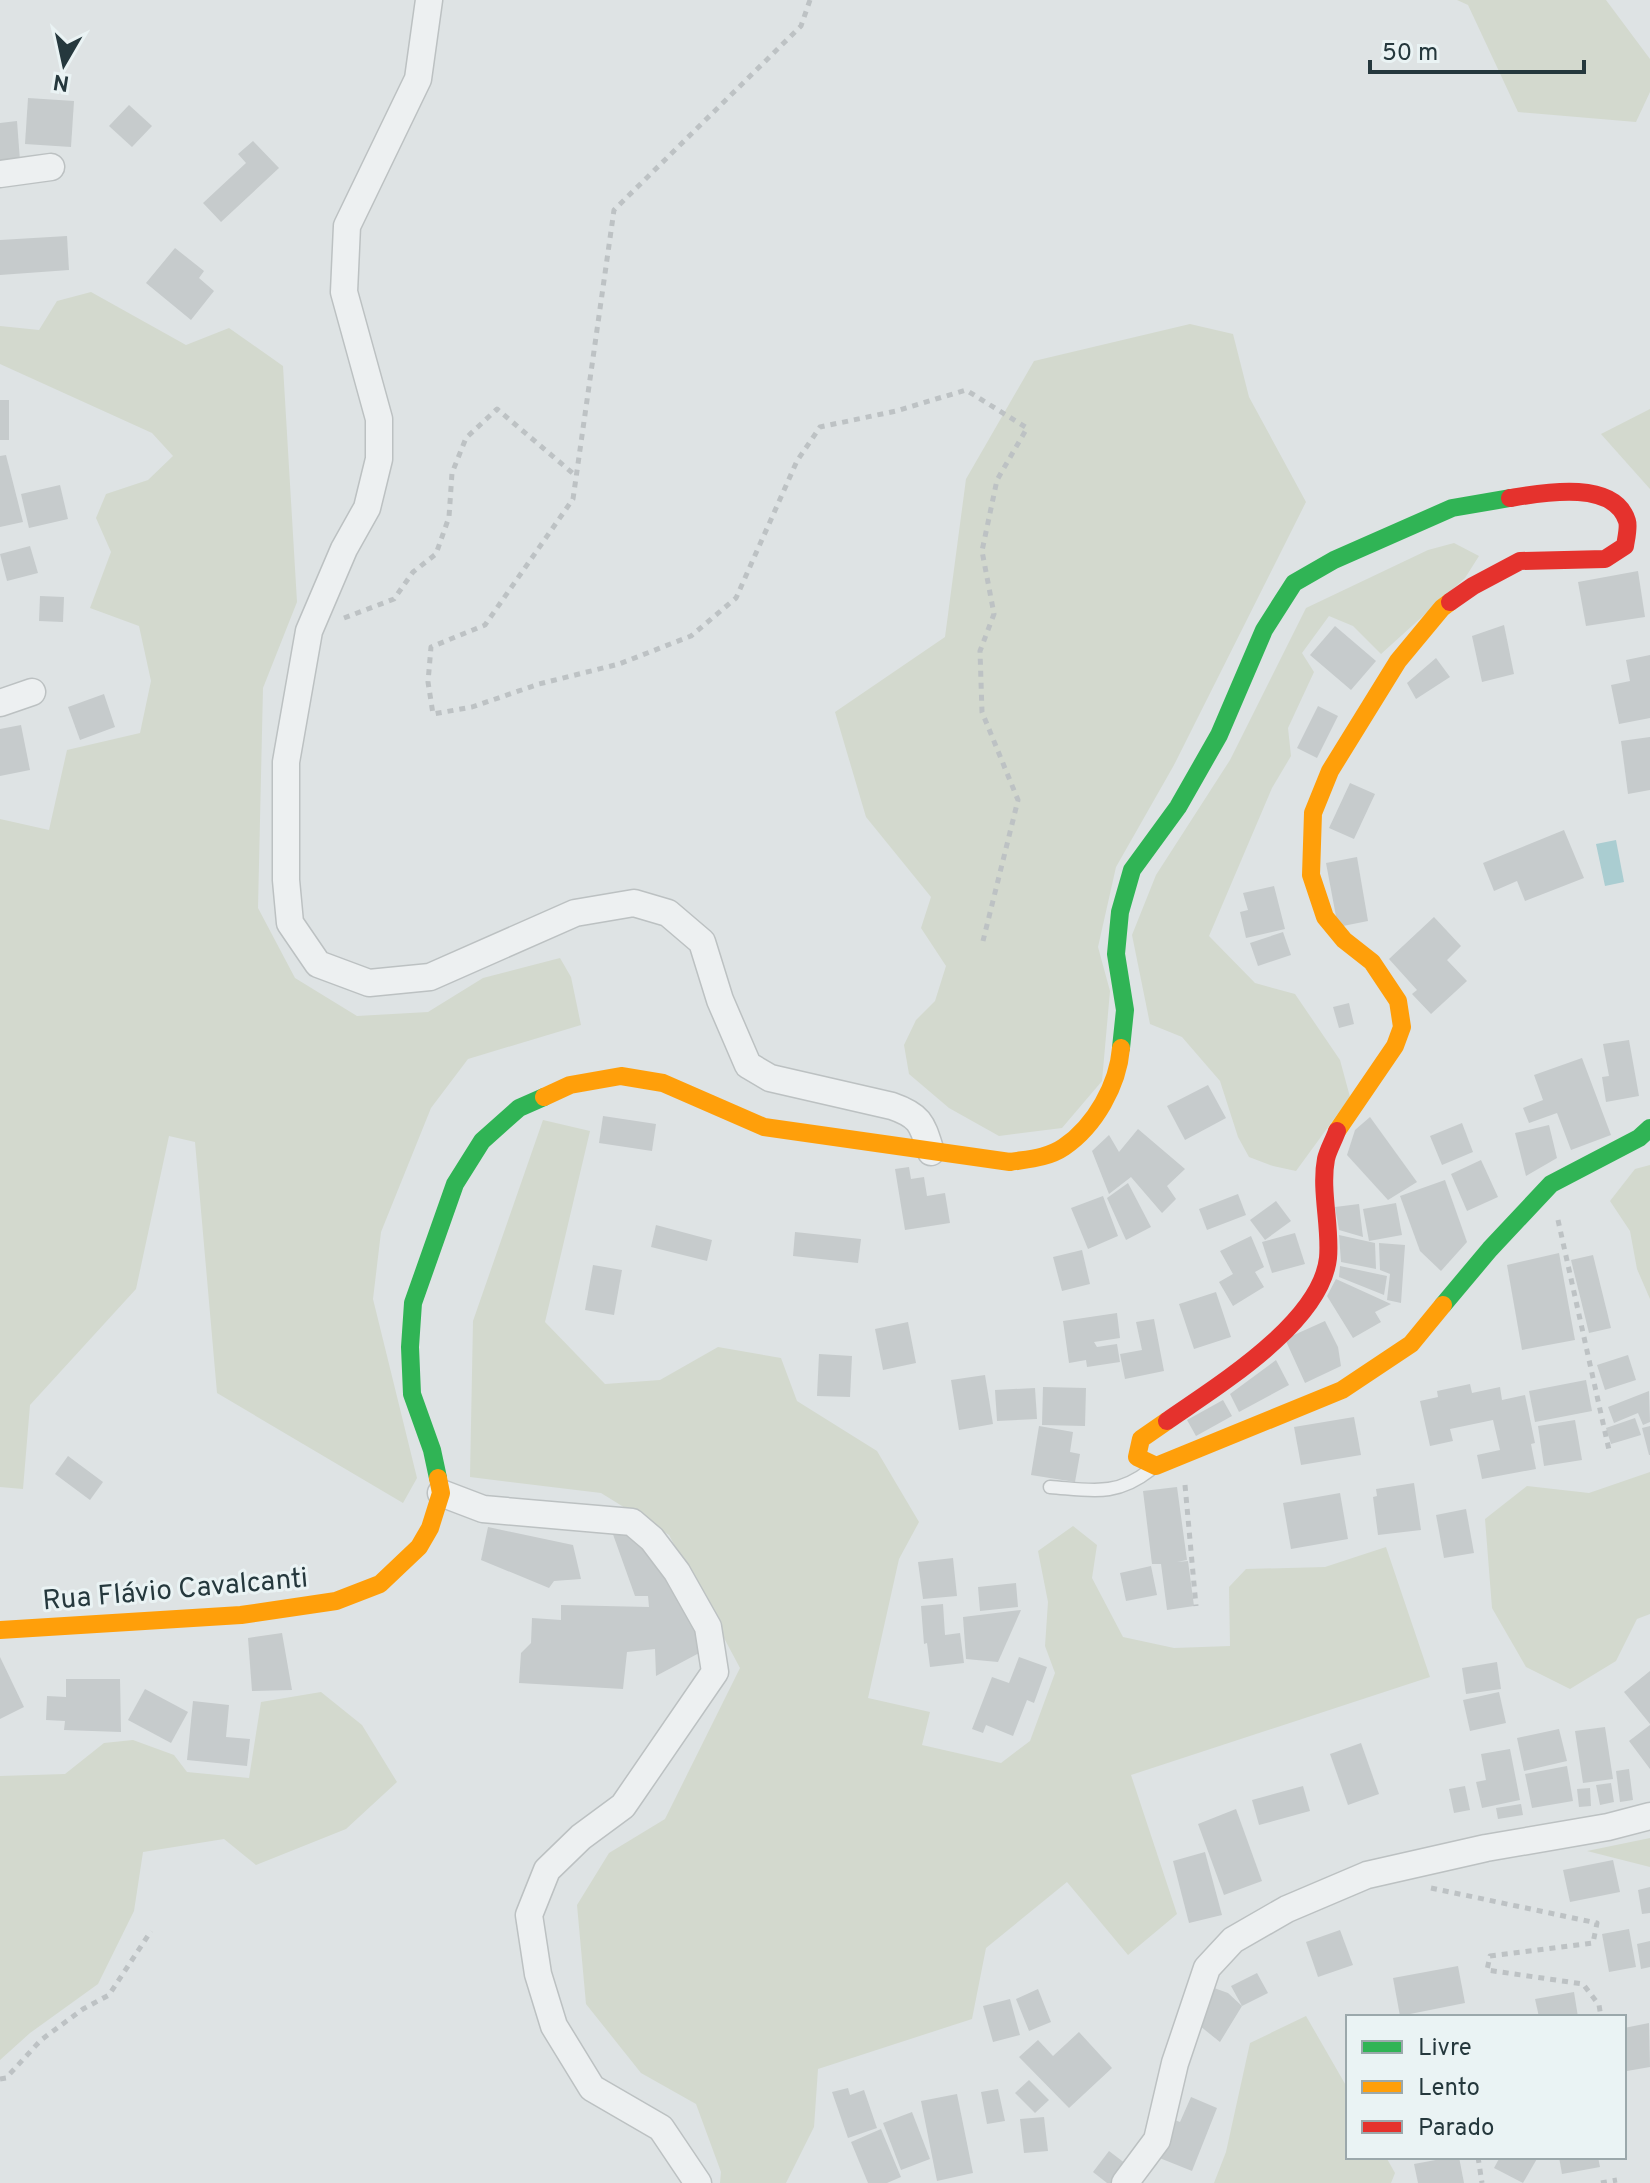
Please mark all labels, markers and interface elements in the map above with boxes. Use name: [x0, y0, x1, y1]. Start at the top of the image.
north arrow: [24, 24, 104, 104]
scale bar: [1370, 24, 1584, 74]
text: 50 m: [1382, 39, 1438, 69]
text: N: [51, 67, 71, 96]
street label: Rua Flávio Cavalcanti: [41, 1561, 309, 1621]
legend: [1346, 2015, 1626, 2159]
text: Livre: [1418, 2034, 1472, 2064]
text: Lento: [1418, 2074, 1480, 2104]
text: Parado: [1418, 2114, 1494, 2144]

